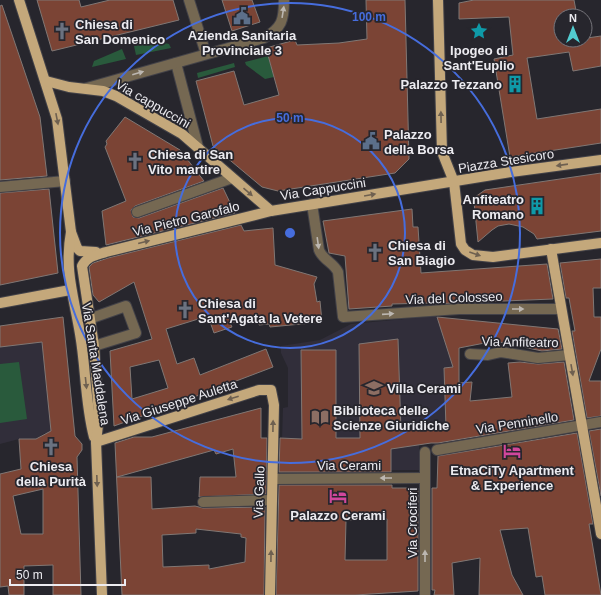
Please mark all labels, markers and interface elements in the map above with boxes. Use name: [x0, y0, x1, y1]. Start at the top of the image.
public building icon: Azienda Sanitaria Provinciale 3: [232, 6, 252, 26]
one-way arrow: [280, 6, 286, 19]
north arrow: [553, 8, 593, 48]
text: 100 m: [352, 10, 386, 24]
text: N: [569, 12, 577, 24]
place label: Chiesa di San Domenico: [75, 17, 165, 47]
church icon: Chiesa di San Domenico: [52, 21, 72, 41]
place icon: Ipogeo di Sant'Euplio: [469, 21, 489, 41]
place label: Azienda Sanitaria Provinciale 3: [188, 28, 297, 58]
place label: Ipogeo di Sant'Euplio: [444, 43, 515, 73]
one-way arrow: [132, 70, 144, 76]
building icon: Palazzo Tezzano: [505, 74, 525, 94]
street label: Via cappuccini: [113, 77, 193, 131]
place label: Palazzo Tezzano: [400, 77, 502, 92]
text: 50 m: [276, 111, 304, 125]
one-way arrow: [438, 111, 445, 123]
one-way arrow: [54, 113, 60, 125]
place label: Palazzo della Borsa: [384, 127, 455, 157]
public building icon: Palazzo della Borsa: [361, 131, 381, 151]
street label: Piazza Stesicoro: [457, 146, 555, 176]
place label: Chiesa di San Vito martire: [148, 147, 233, 177]
church icon: Chiesa di San Vito martire: [125, 151, 145, 171]
one-way arrow: [556, 162, 568, 168]
street label: Via Cappuccini: [279, 175, 367, 203]
one-way arrow: [243, 187, 253, 196]
one-way arrow: [364, 192, 376, 198]
place label: Anfiteatro Romano: [463, 192, 524, 222]
building icon: Anfiteatro Romano: [527, 196, 547, 216]
street label: Via Pietro Garofalo: [131, 198, 241, 240]
centre of rings: [283, 226, 297, 240]
one-way arrow: [315, 237, 321, 249]
place label: Chiesa di San Biagio: [388, 238, 455, 268]
one-way arrow: [138, 239, 151, 245]
church icon: Chiesa di San Biagio: [365, 242, 385, 262]
one-way arrow: [470, 252, 482, 258]
street label: Via del Colosseo: [405, 289, 503, 307]
place label: Chiesa di Sant'Agata la Vetere: [198, 296, 322, 326]
church icon: Chiesa di Sant'Agata la Vetere: [175, 300, 195, 320]
street label: Via Santa Maddalena: [79, 302, 113, 427]
one-way arrow: [512, 306, 525, 312]
one-way arrow: [382, 310, 394, 317]
street label: Via Anfiteatro: [481, 334, 559, 350]
one-way arrow: [569, 364, 575, 376]
street label: Via Giuseppe Auletta: [119, 376, 240, 428]
one-way arrow: [82, 377, 89, 389]
school or university icon: Villa Cerami: [364, 378, 384, 398]
place label: Villa Cerami: [387, 381, 461, 396]
one-way arrow: [227, 395, 239, 401]
place label: Biblioteca delle Scienze Giuridiche: [333, 403, 449, 433]
library icon: Biblioteca delle Scienze Giuridiche: [310, 407, 330, 427]
street label: Via Penninello: [475, 409, 559, 437]
one-way arrow: [270, 420, 277, 432]
church icon: Chiesa della Purità: [41, 437, 61, 457]
hotel icon: EtnaCiTy Apartment & Experience: [502, 441, 522, 461]
street label: Via Cerami: [317, 458, 381, 473]
place label: Chiesa della Purità: [16, 459, 87, 489]
place label: EtnaCiTy Apartment & Experience: [450, 463, 574, 493]
street label: Via Gallo: [251, 465, 267, 519]
one-way arrow: [94, 475, 101, 487]
one-way arrow: [379, 475, 392, 481]
hotel icon: Palazzo Cerami: [328, 486, 348, 506]
street label: Via Crociferi: [405, 488, 420, 558]
place label: Palazzo Cerami: [290, 508, 386, 523]
one-way arrow: [268, 549, 274, 562]
one-way arrow: [422, 549, 428, 562]
scale bar: [10, 561, 125, 587]
text: 50 m: [16, 568, 43, 582]

